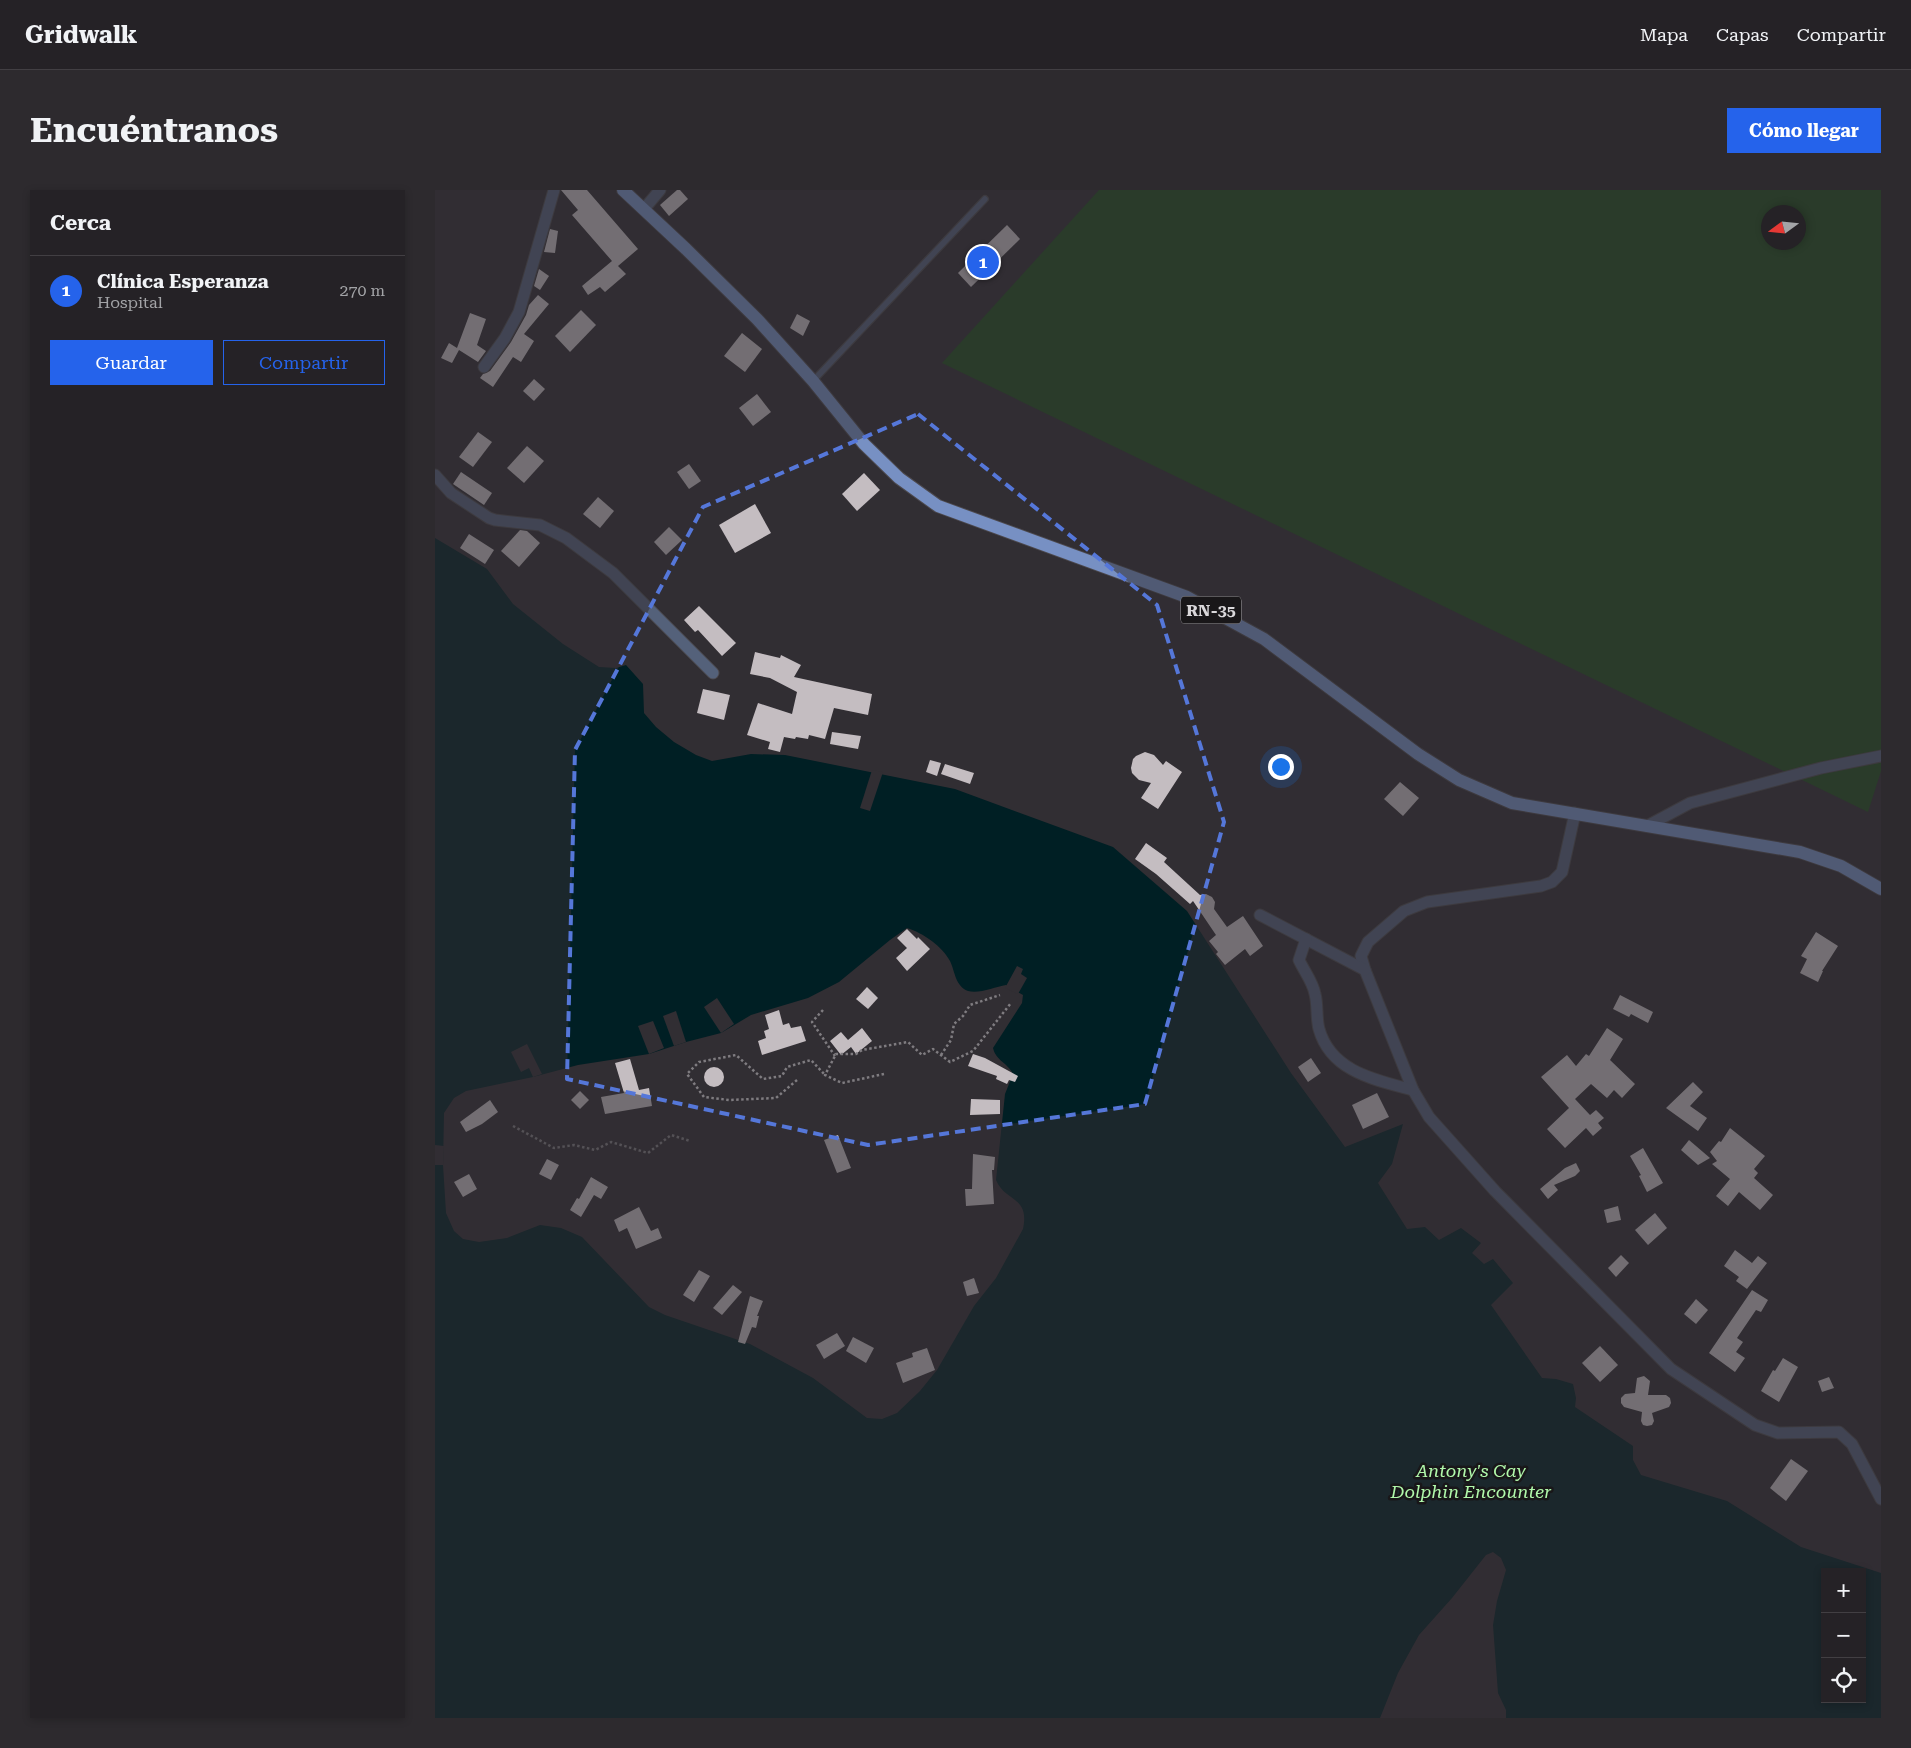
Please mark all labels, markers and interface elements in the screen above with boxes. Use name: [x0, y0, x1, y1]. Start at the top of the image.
text: Gridwalk: [25, 21, 137, 49]
text: Mapa: [1640, 24, 1688, 45]
text: Capas: [1716, 24, 1769, 45]
text: Compartir: [1797, 24, 1886, 45]
button: Cómo llegar: [1727, 108, 1881, 153]
text: Encuéntranos: [30, 110, 278, 151]
north arrow: [1761, 205, 1806, 250]
text: Cerca: [50, 211, 111, 235]
pin: 1: [967, 243, 999, 281]
text: Clínica Esperanza: [97, 270, 269, 293]
text: 1: [62, 281, 70, 300]
text: 270 m: [339, 281, 385, 300]
text: Hospital: [97, 293, 163, 312]
button: Guardar: [50, 340, 213, 385]
button: Compartir: [223, 340, 385, 385]
road number: RN-35: [1181, 596, 1241, 624]
your location: [1268, 754, 1294, 780]
park label: Antony's Cay Dolphin Encounter: [1389, 1460, 1552, 1502]
map controls: [1821, 1568, 1866, 1703]
button: +: [1821, 1568, 1866, 1613]
button: −: [1821, 1613, 1866, 1658]
button: locate: [1821, 1658, 1866, 1703]

